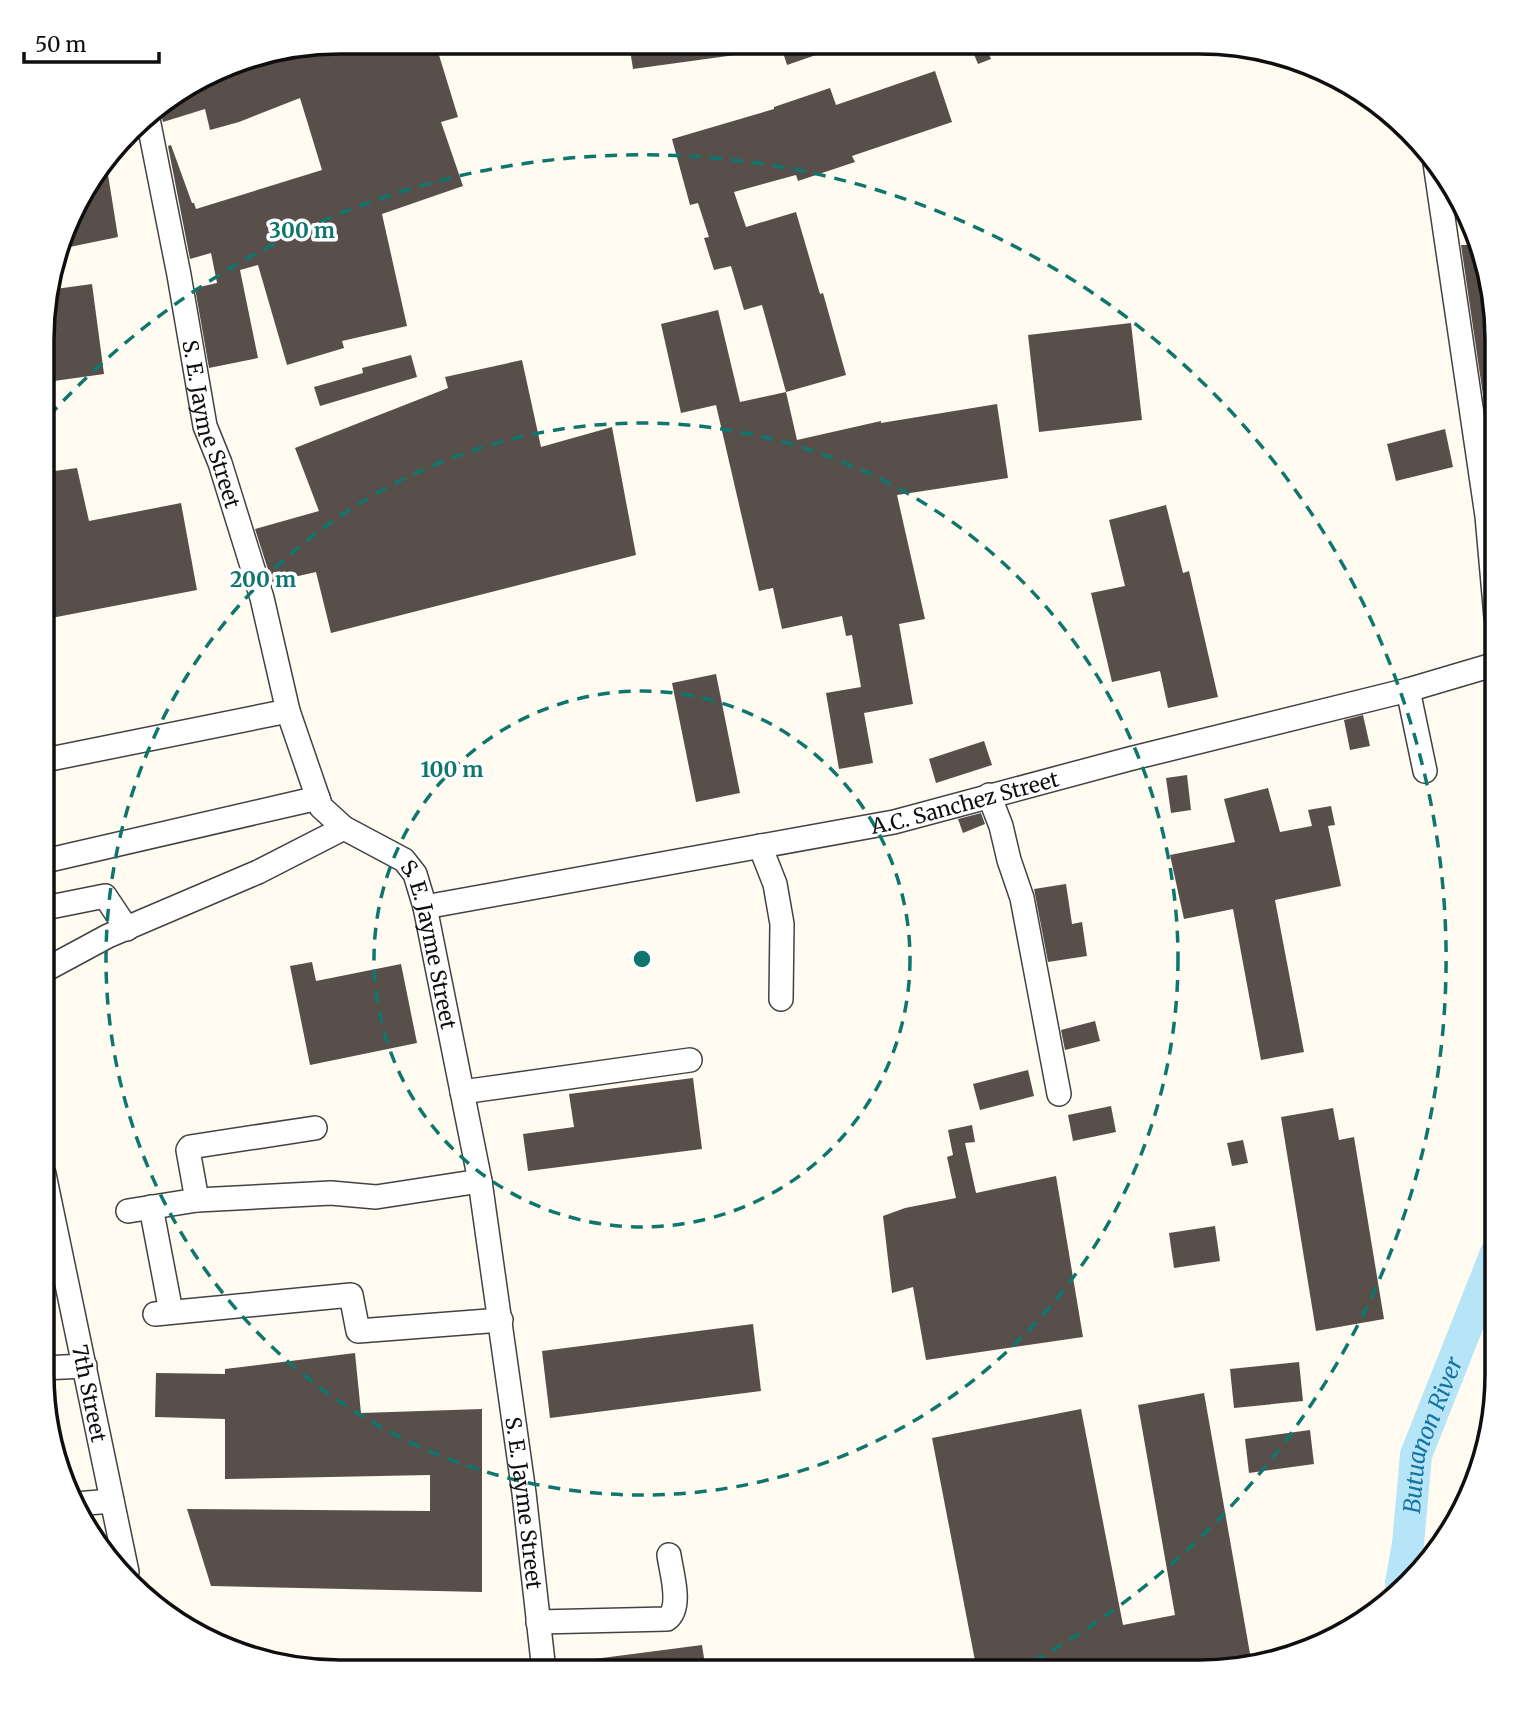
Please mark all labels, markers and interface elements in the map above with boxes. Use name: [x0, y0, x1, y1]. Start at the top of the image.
scale bar: [24, 21, 159, 65]
text: 50 m: [35, 31, 86, 58]
text: 300 m: [269, 217, 335, 244]
street label: S. E. Jayme Street: [177, 338, 247, 511]
text: 200 m: [230, 566, 296, 593]
text: 100 m: [421, 756, 483, 783]
street label: A.C. Sanchez Street: [868, 765, 1062, 840]
street label: S. E. Jayme Street: [395, 854, 463, 1031]
centre of rings: [630, 947, 654, 971]
street label: 7th Street: [66, 1342, 113, 1444]
water label: Butuanon River: [1396, 1352, 1468, 1515]
street label: S. E. Jayme Street: [500, 1415, 548, 1591]

